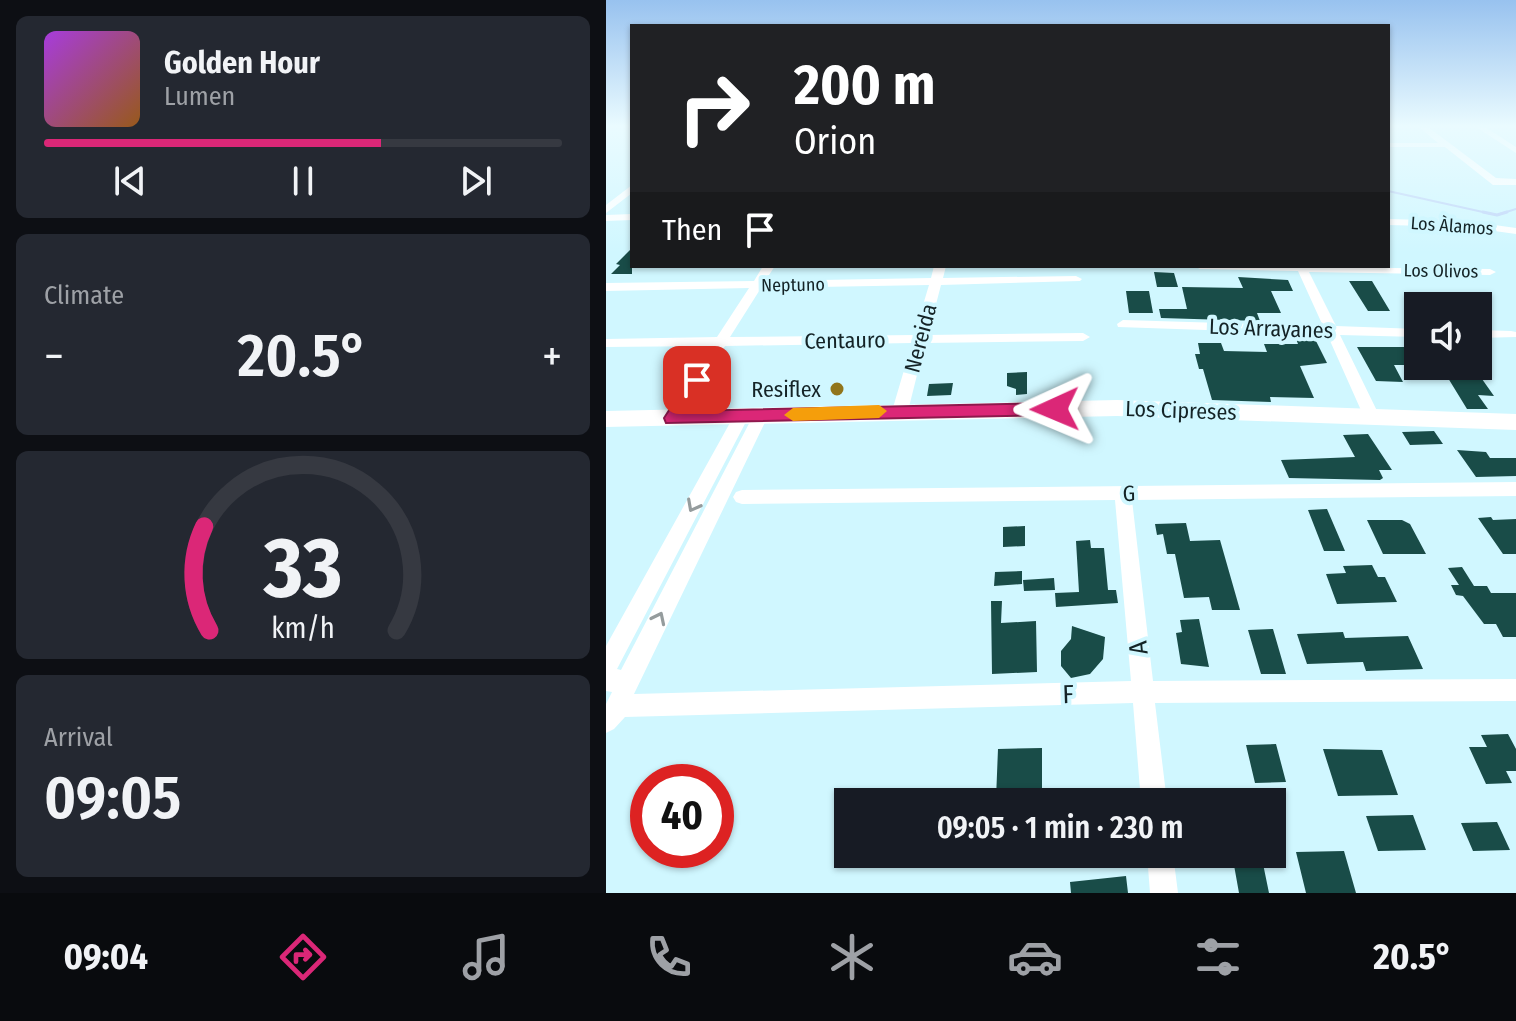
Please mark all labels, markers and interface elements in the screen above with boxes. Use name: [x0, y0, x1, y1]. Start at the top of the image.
text: Golden Hour: [164, 45, 320, 81]
text: 200 m: [794, 52, 935, 119]
icon: right: [662, 56, 766, 160]
text: Lumen: [164, 81, 235, 112]
text: Orion: [794, 120, 876, 164]
icon: previous: [108, 159, 152, 203]
icon: pause: [281, 159, 325, 203]
icon: next: [454, 159, 498, 203]
icon: arrive: [738, 208, 782, 252]
street label: Los Àlamos: [1410, 211, 1494, 240]
text: Then: [662, 212, 722, 248]
street label: Los Olivos: [1403, 259, 1479, 283]
street label: Neptuno: [761, 273, 825, 297]
text: Climate: [44, 280, 124, 311]
map controls: [1404, 292, 1492, 380]
button: sound: [1404, 292, 1492, 380]
street label: Nereida: [898, 301, 943, 376]
street label: Los Arrayanes: [1208, 313, 1334, 344]
text: 20.5°: [238, 320, 368, 392]
street label: Centauro: [804, 326, 886, 355]
text: −: [44, 330, 64, 383]
text: +: [542, 330, 562, 383]
pin: [663, 346, 731, 414]
icon: arrive: [675, 358, 719, 402]
position arrow: [1013, 367, 1097, 451]
place label: Resiflex: [751, 376, 821, 403]
marker: Resiflex: [828, 380, 846, 398]
street label: Los Cipreses: [1125, 395, 1237, 426]
street label: G: [1122, 480, 1136, 507]
one-way arrow: [688, 497, 703, 512]
text: 33: [263, 519, 342, 619]
one-way arrow: [649, 611, 665, 626]
text: km/h: [271, 612, 335, 647]
street label: A: [1122, 639, 1155, 656]
street label: F: [1062, 679, 1074, 710]
text: Arrival: [44, 722, 113, 753]
text: 09:05: [44, 762, 181, 834]
speed limit sign: 40: [630, 764, 734, 868]
text: 09:05 · 1 min · 230 m: [937, 810, 1183, 846]
icon: directions: [275, 929, 331, 985]
icon: music: [458, 929, 514, 985]
icon: phone: [641, 929, 697, 985]
icon: climate: [824, 929, 880, 985]
icon: car: [1007, 929, 1063, 985]
icon: filters: [1190, 929, 1246, 985]
text: 09:04: [64, 935, 148, 979]
text: 20.5°: [1373, 935, 1452, 979]

